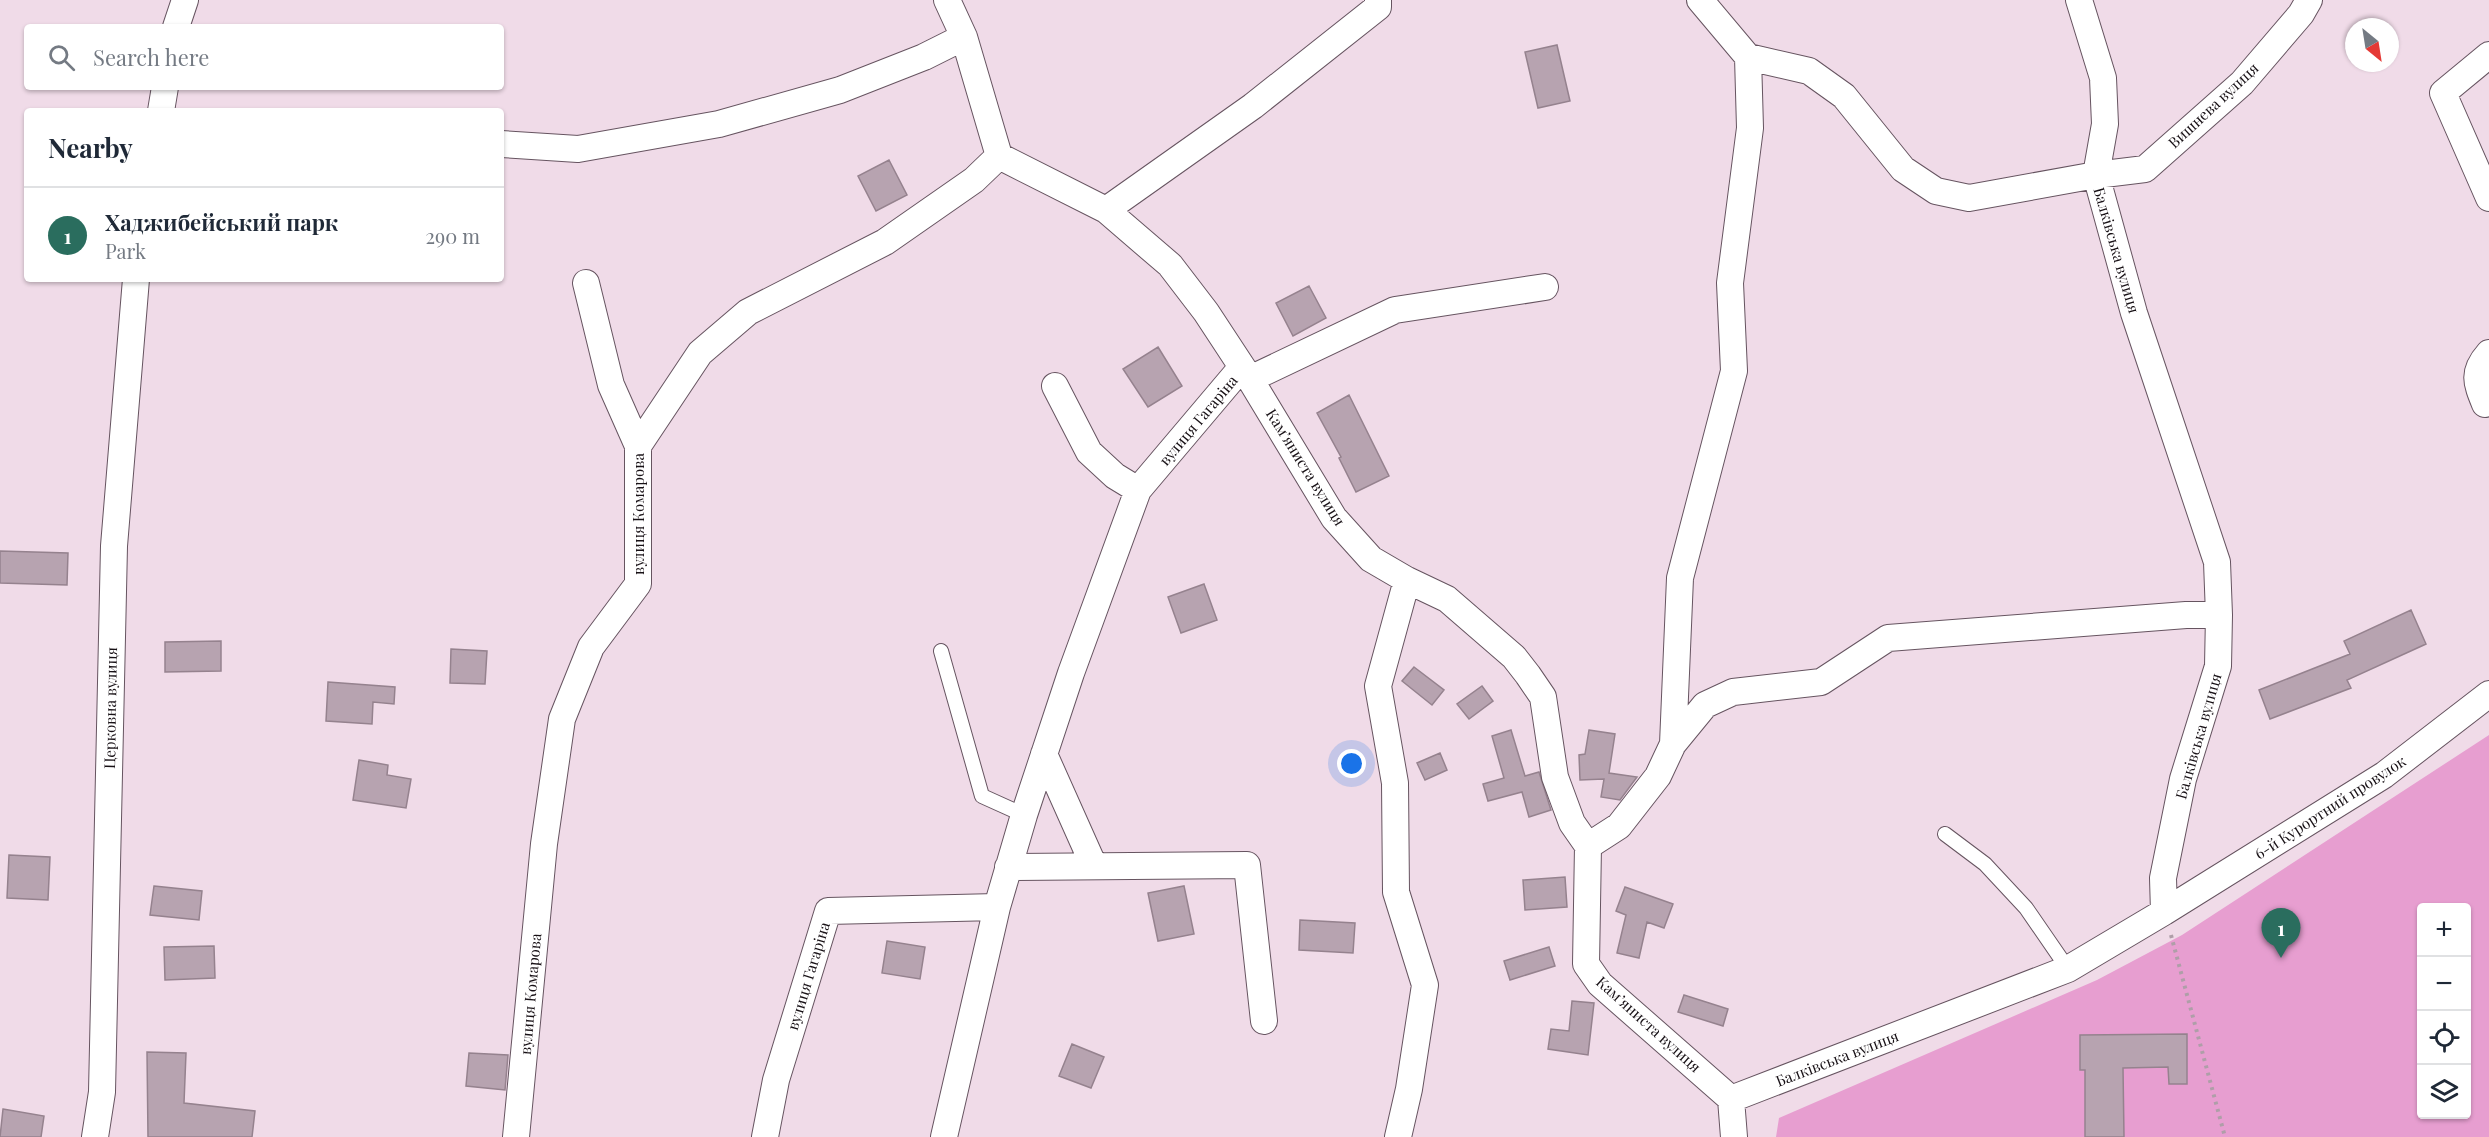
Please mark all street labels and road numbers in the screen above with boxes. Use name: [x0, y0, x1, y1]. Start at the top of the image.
street label: Вишнева вулиця: [2164, 58, 2262, 152]
street label: Балківська вулиця: [2089, 185, 2145, 315]
street label: вулиця Гагаріна: [1154, 370, 1242, 469]
street label: Камʼяниста вулиця: [1262, 405, 1350, 529]
street label: вулиця Комарова: [628, 453, 648, 575]
street label: Церковна вулиця: [99, 647, 121, 769]
street label: Балківська вулиця: [2170, 671, 2226, 801]
street label: 6-й Курортний провулок: [2251, 750, 2410, 863]
street label: вулиця Гагаріна: [782, 919, 834, 1033]
street label: вулиця Комарова: [515, 932, 545, 1056]
street label: Камʼяниста вулиця: [1592, 972, 1706, 1076]
street label: Балківська вулиця: [1773, 1025, 1901, 1091]

